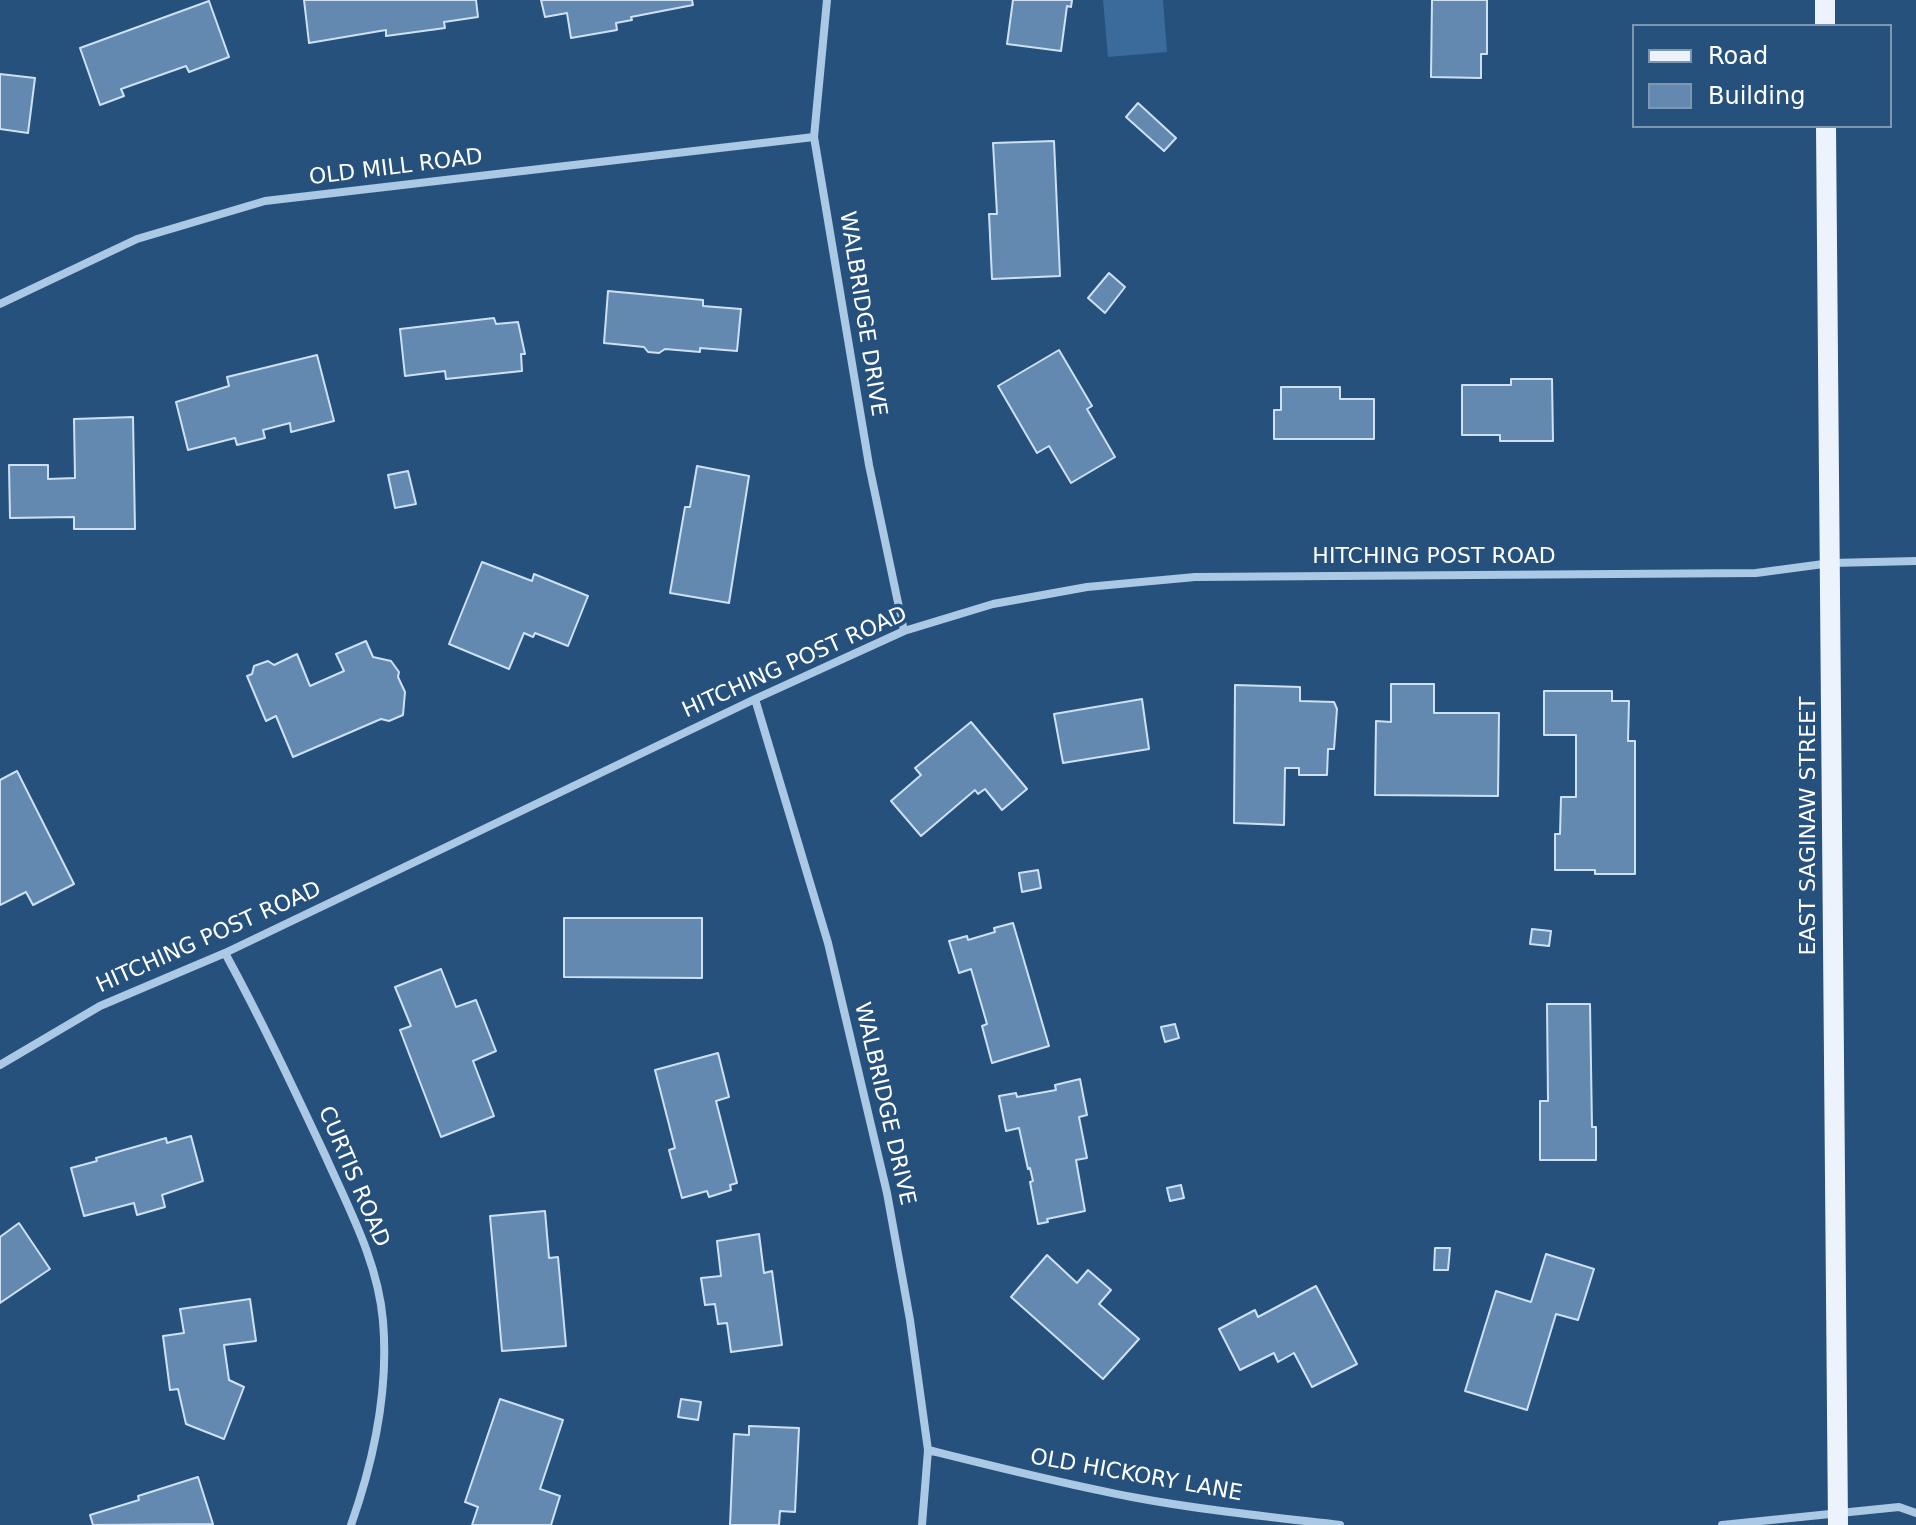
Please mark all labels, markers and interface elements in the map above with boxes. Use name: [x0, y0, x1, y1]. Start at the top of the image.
legend: [1632, 24, 1892, 128]
text: Road: [1708, 42, 1768, 70]
text: Building: [1708, 82, 1805, 110]
street label: OLD MILL ROAD: [308, 144, 484, 192]
street label: WALBRIDGE DRIVE: [833, 210, 891, 418]
street label: HITCHING POST ROAD: [1312, 544, 1556, 570]
street label: HITCHING POST ROAD: [679, 601, 911, 725]
street label: EAST SAGINAW STREET: [1796, 697, 1822, 955]
street label: HITCHING POST ROAD: [93, 876, 325, 1000]
street label: WALBRIDGE DRIVE: [848, 1000, 920, 1208]
street label: CURTIS ROAD: [311, 1103, 395, 1251]
street label: OLD HICKORY LANE: [1028, 1444, 1244, 1508]

